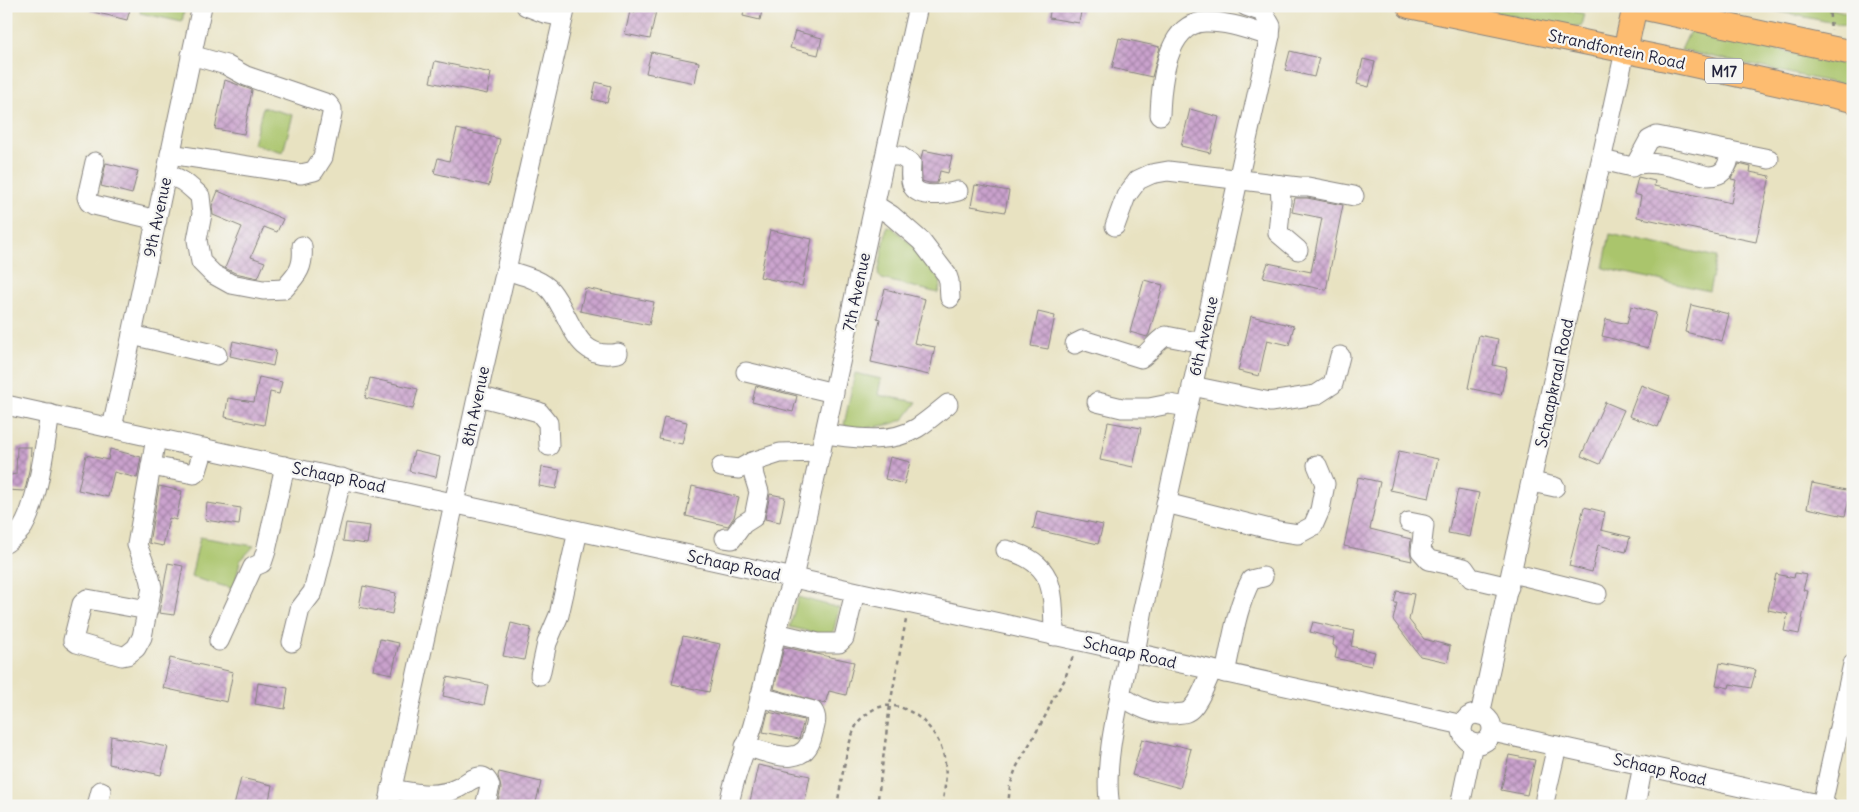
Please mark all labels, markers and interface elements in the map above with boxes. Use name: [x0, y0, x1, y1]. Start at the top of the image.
street label: Strandfontein Road: [1547, 25, 1687, 73]
road number: M17: [1705, 58, 1743, 84]
street label: 9th Avenue: [139, 175, 175, 259]
street label: 7th Avenue: [838, 251, 874, 333]
street label: 6th Avenue: [1184, 294, 1222, 378]
street label: Schaapkraal Road: [1531, 317, 1577, 449]
street label: 8th Avenue: [457, 364, 493, 448]
street label: Schaap Road: [290, 457, 388, 497]
street label: Schaap Road: [685, 545, 783, 585]
street label: Schaap Road: [1081, 632, 1179, 672]
street label: Schaap Road: [1611, 749, 1709, 789]

